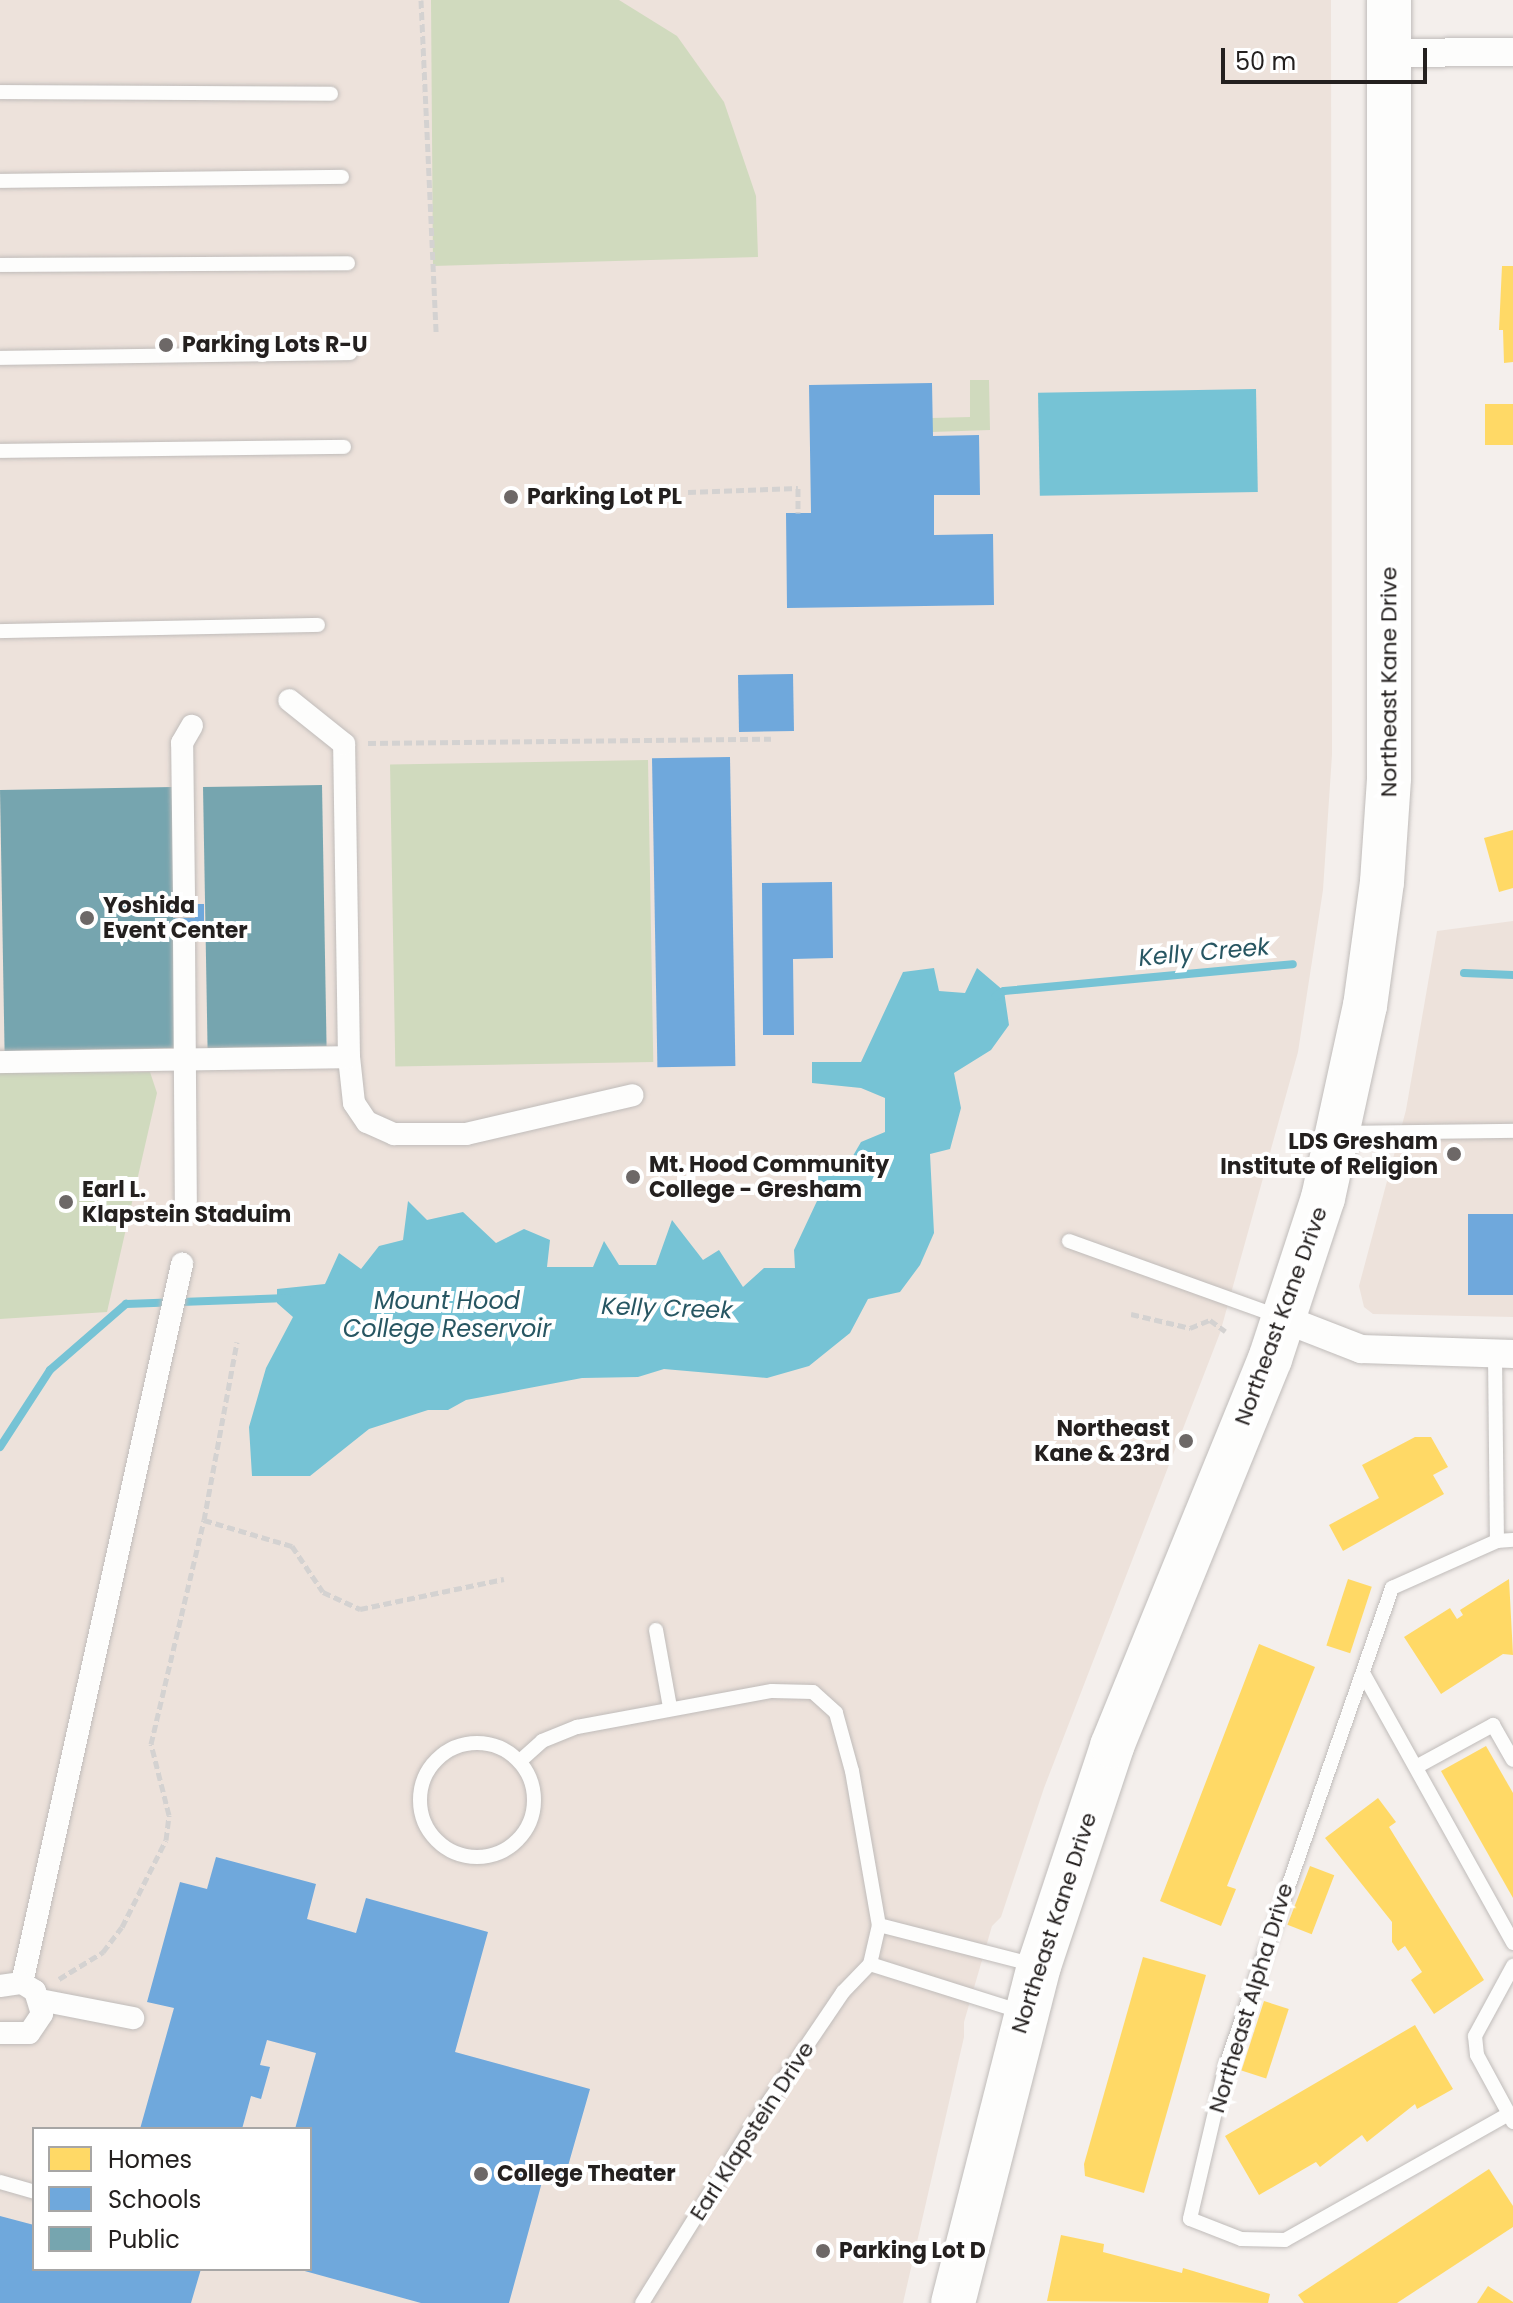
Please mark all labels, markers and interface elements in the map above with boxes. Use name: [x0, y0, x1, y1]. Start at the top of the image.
scale bar: [1225, 32, 1431, 82]
text: 50 m: [1235, 45, 1296, 78]
place label: Parking Lots R-U: [182, 332, 368, 358]
marker: Parking Lots R-U: [157, 336, 175, 354]
place label: Parking Lot PL: [527, 484, 682, 510]
marker: Parking Lot PL: [502, 488, 520, 506]
street label: Northeast Kane Drive: [1376, 567, 1402, 797]
place label: Yoshida Event Center: [103, 892, 248, 944]
marker: Yoshida Event Center: [78, 909, 96, 927]
water label: Kelly Creek: [1137, 932, 1271, 972]
place label: LDS Gresham Institute of Religion: [1220, 1128, 1438, 1180]
marker: LDS Gresham Institute of Religion: [1445, 1145, 1463, 1163]
place label: Mt. Hood Community College - Gresham: [649, 1151, 889, 1202]
marker: Mt. Hood Community College - Gresham: [624, 1168, 642, 1186]
place label: Earl L. Klapstein Staduim: [82, 1176, 291, 1228]
marker: Earl L. Klapstein Staduim: [57, 1193, 75, 1211]
street label: Northeast Kane Drive: [1229, 1203, 1333, 1429]
water label: Mount Hood College Reservoir: [343, 1287, 551, 1343]
water label: Kelly Creek: [601, 1291, 733, 1325]
place label: Northeast Kane & 23rd: [1034, 1415, 1170, 1466]
marker: Northeast Kane & 23rd: [1177, 1432, 1195, 1450]
street label: Northeast Kane Drive: [1006, 1809, 1102, 2037]
street label: Northeast Alpha Drive: [1203, 1880, 1299, 2116]
street label: Earl Klapstein Drive: [684, 2037, 820, 2225]
legend: [32, 2127, 312, 2271]
text: Homes: [108, 2143, 192, 2176]
place label: College Theater: [497, 2161, 676, 2187]
marker: College Theater: [472, 2165, 490, 2183]
text: Schools: [108, 2183, 201, 2216]
text: Public: [108, 2223, 180, 2256]
place label: Parking Lot D: [839, 2238, 986, 2264]
marker: Parking Lot D: [814, 2242, 832, 2260]

